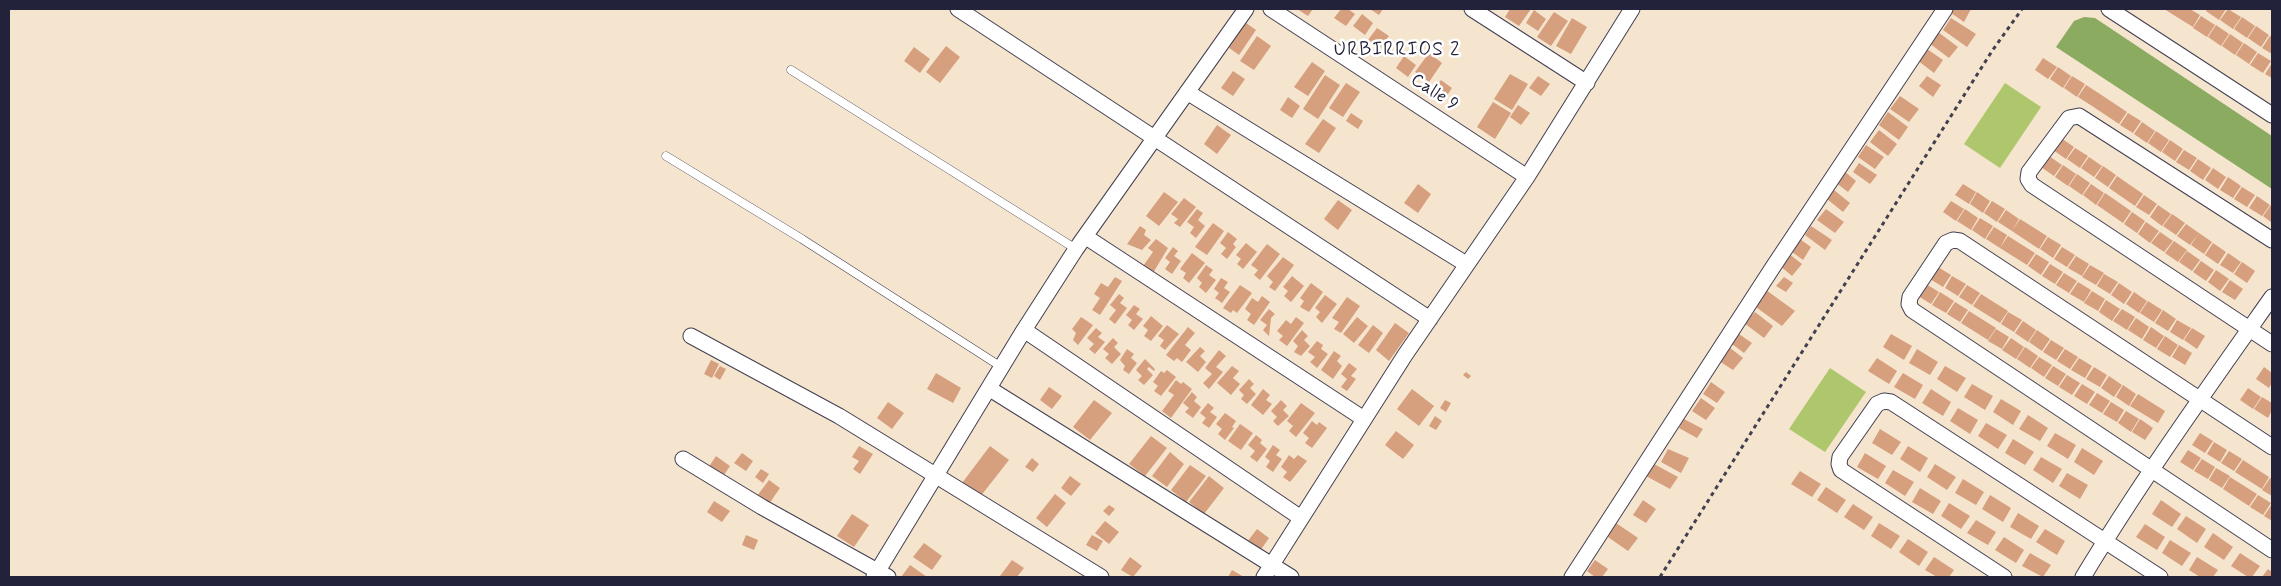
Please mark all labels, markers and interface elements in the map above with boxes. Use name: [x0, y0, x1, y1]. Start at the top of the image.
district label: URBIRRIOS 2: [1334, 40, 1460, 62]
street label: Calle 9: [1406, 70, 1462, 116]

